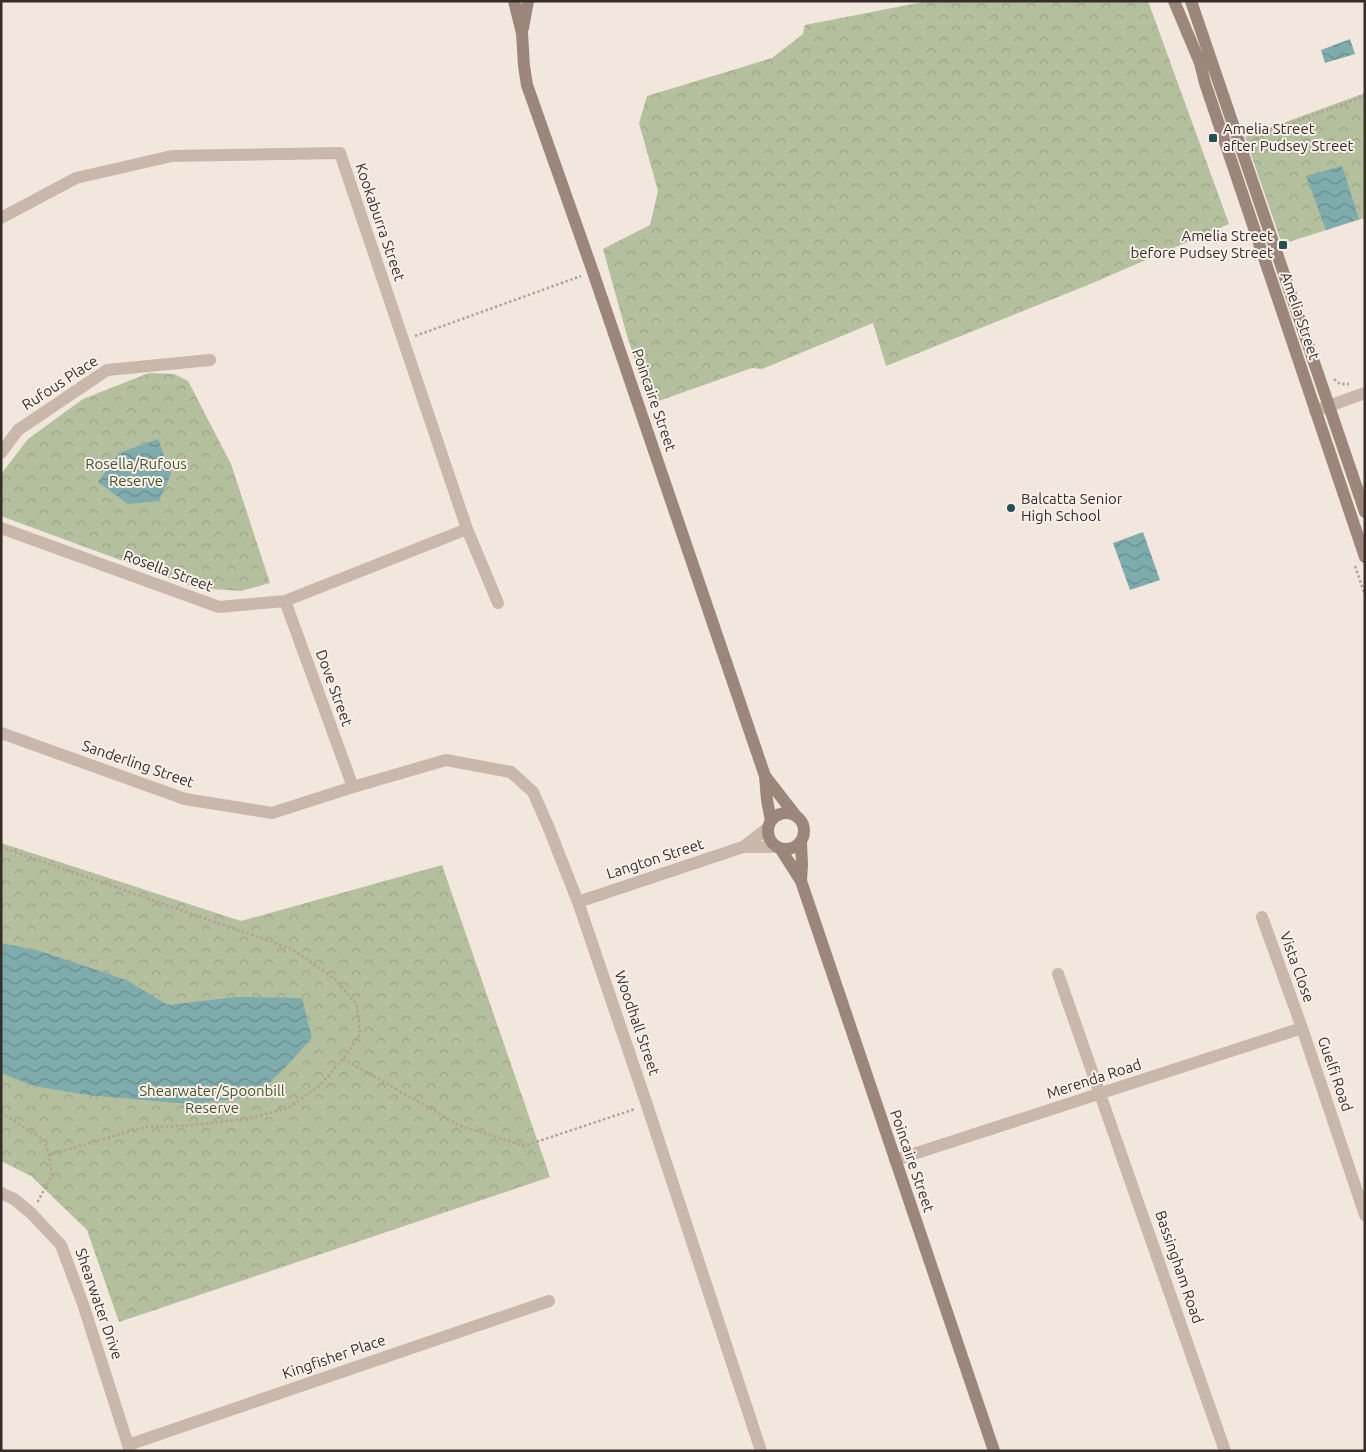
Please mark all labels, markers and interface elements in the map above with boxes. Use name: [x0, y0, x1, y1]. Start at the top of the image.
place label: Amelia Street after Pudsey Street: [1223, 120, 1353, 154]
marker: Amelia Street after Pudsey Street: [1207, 132, 1219, 144]
street label: Kookaburra Street: [352, 161, 409, 283]
place label: Amelia Street before Pudsey Street: [1130, 227, 1273, 261]
marker: Amelia Street before Pudsey Street: [1277, 239, 1289, 251]
street label: Amelia Street: [1278, 270, 1323, 362]
street label: Poincaire Street: [629, 346, 680, 453]
street label: Rufous Place: [19, 352, 101, 413]
park label: Rosella/Rufous Reserve: [85, 455, 187, 489]
place label: Balcatta Senior High School: [1021, 490, 1123, 524]
marker: Balcatta Senior High School: [1005, 502, 1017, 514]
street label: Rosella Street: [121, 547, 215, 595]
street label: Dove Street: [313, 647, 356, 729]
street label: Sanderling Street: [80, 736, 196, 791]
street label: Langton Street: [604, 835, 706, 882]
street label: Vista Close: [1277, 929, 1318, 1004]
street label: Woodhall Street: [612, 968, 663, 1077]
street label: Guelfi Road: [1315, 1034, 1356, 1114]
street label: Merenda Road: [1044, 1055, 1143, 1102]
park label: Shearwater/Spoonbill Reserve: [139, 1082, 285, 1116]
street label: Poincaire Street: [887, 1107, 938, 1214]
street label: Bassingham Road: [1152, 1208, 1207, 1326]
street label: Shearwater Drive: [72, 1246, 126, 1362]
street label: Kingfisher Place: [280, 1331, 388, 1382]

